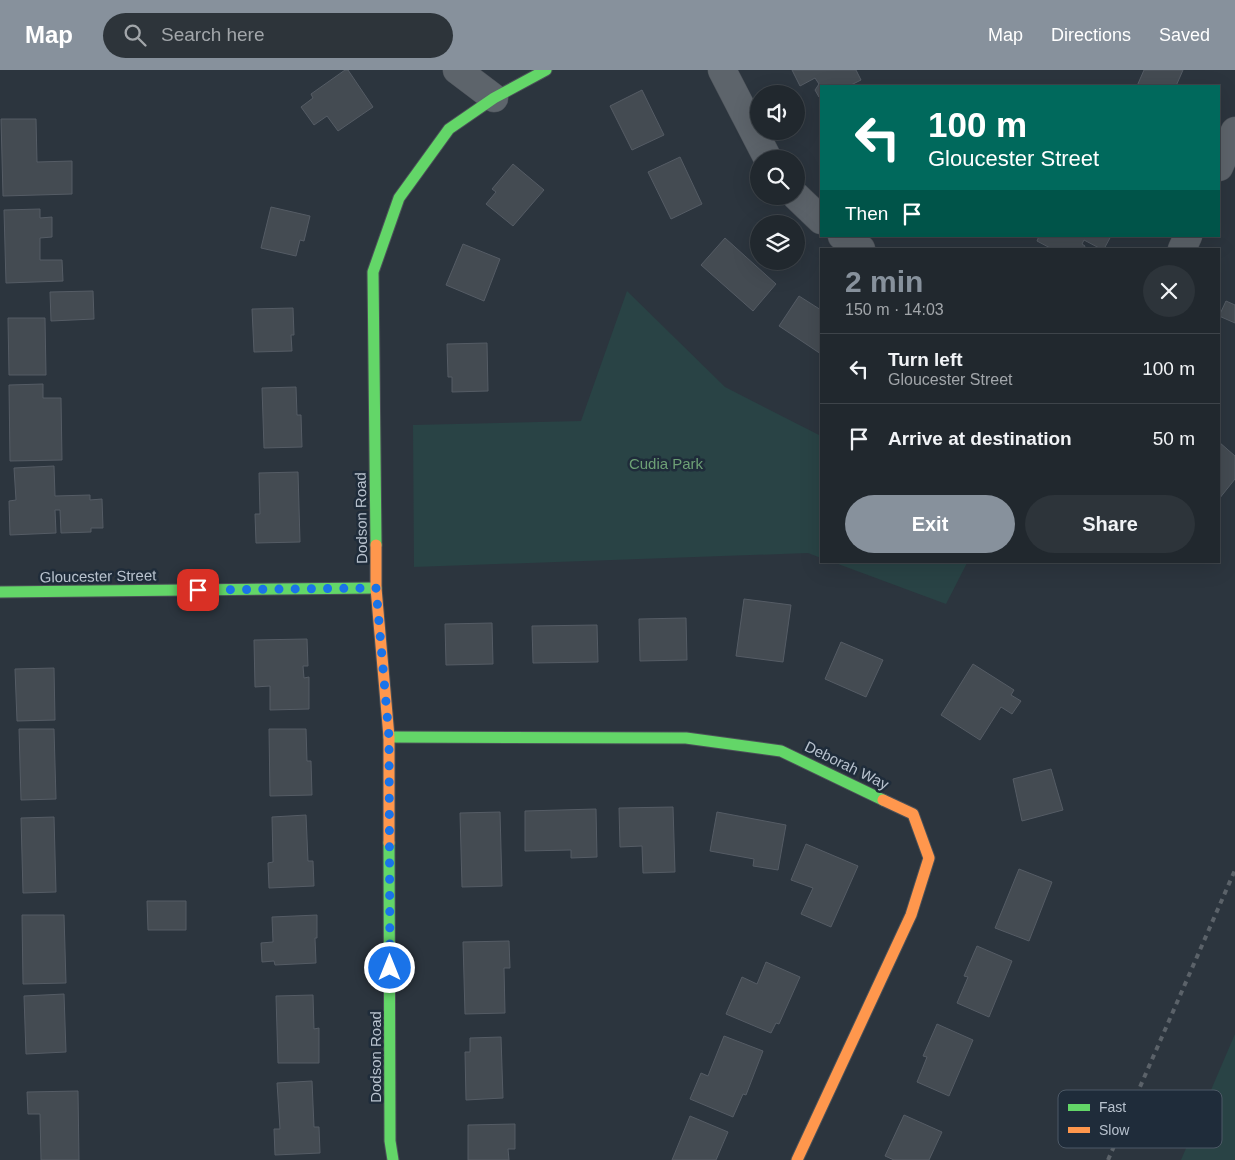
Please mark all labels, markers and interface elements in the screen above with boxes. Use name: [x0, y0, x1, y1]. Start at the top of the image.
search box: [103, 13, 453, 58]
text: Map: [25, 21, 73, 48]
icon: search: [121, 21, 149, 49]
text: Search here: [161, 24, 265, 45]
text: Map: [988, 25, 1023, 45]
text: Directions: [1051, 25, 1131, 45]
text: Saved: [1159, 25, 1210, 45]
map controls: [750, 85, 805, 270]
button: sound: [750, 85, 805, 140]
icon: left: [845, 105, 910, 170]
text: 100 m: [928, 105, 1027, 144]
text: Gloucester Street: [928, 146, 1099, 171]
button: search: [750, 150, 805, 205]
icon: arrive: [898, 200, 926, 228]
text: Then: [845, 203, 888, 224]
button: layers: [750, 215, 805, 270]
text: 2 min: [845, 265, 923, 298]
button: close: [1143, 265, 1195, 317]
text: 150 m · 14:03: [845, 301, 944, 318]
text: Turn left: [888, 349, 963, 370]
icon: left: [845, 355, 873, 383]
text: 100 m: [1142, 358, 1195, 379]
text: Gloucester Street: [888, 371, 1013, 388]
icon: arrive: [845, 425, 873, 453]
text: Arrive at destination: [888, 428, 1072, 449]
text: 50 m: [1153, 428, 1195, 449]
park label: Cudia Park: [629, 455, 704, 472]
street label: Dodson Road: [352, 472, 370, 564]
button: Exit: [845, 495, 1015, 553]
button: Share: [1025, 495, 1195, 553]
street label: Gloucester Street: [40, 566, 157, 586]
pin: [177, 569, 219, 611]
icon: arrive: [184, 576, 212, 604]
street label: Deborah Way: [802, 737, 892, 793]
position arrow: [363, 941, 415, 993]
street label: Dodson Road: [367, 1011, 384, 1103]
legend: [1058, 1090, 1222, 1148]
text: Fast: [1099, 1099, 1126, 1115]
text: Slow: [1099, 1122, 1130, 1138]

